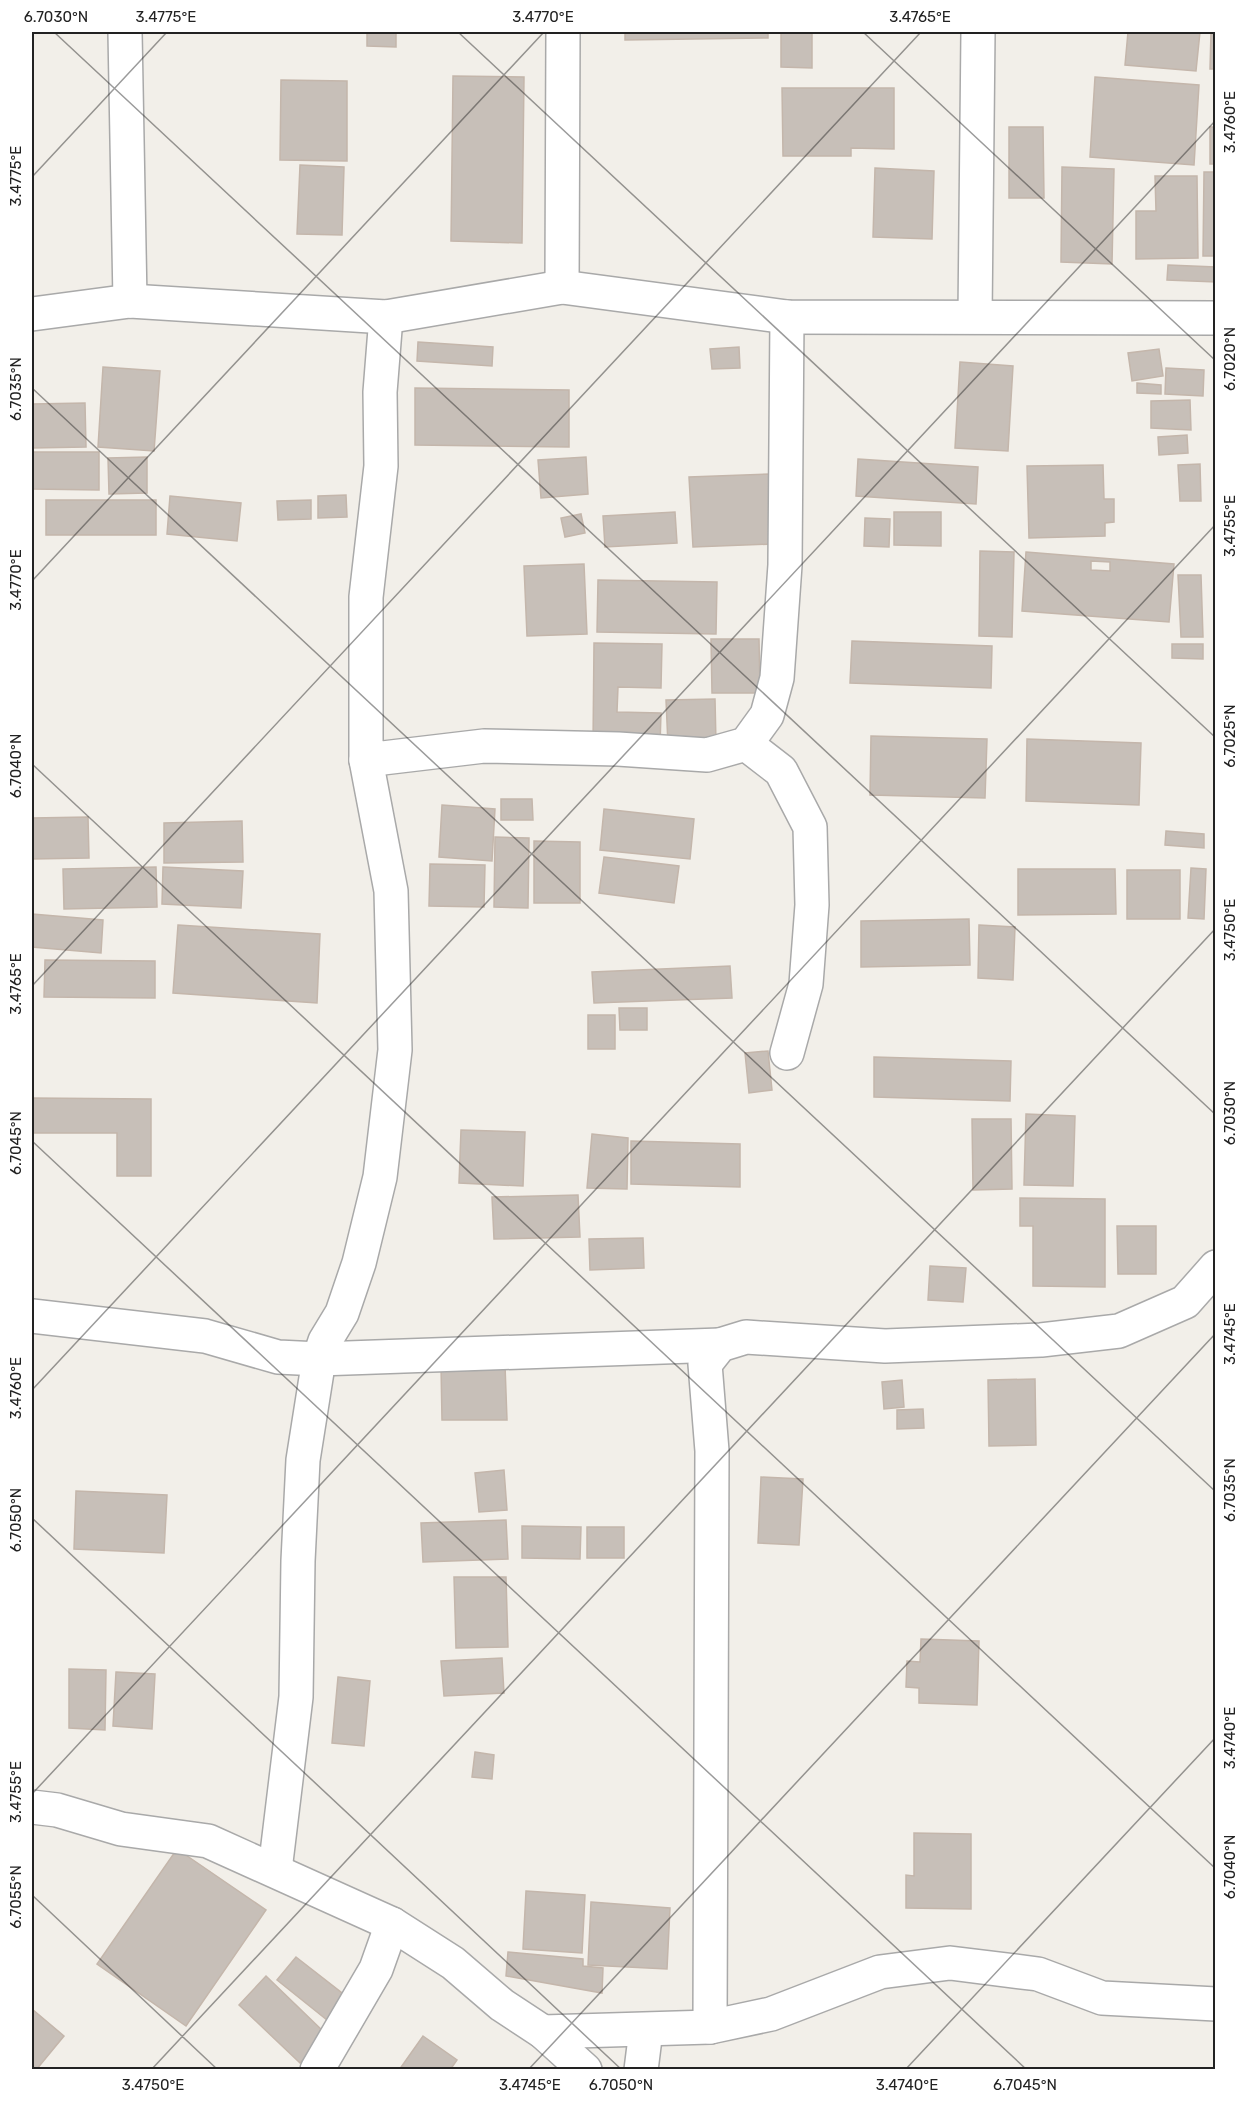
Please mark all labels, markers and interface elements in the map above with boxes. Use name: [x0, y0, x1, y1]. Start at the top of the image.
text: 6.7030°N: [24, 8, 88, 26]
text: 3.4775°E: [136, 8, 196, 26]
text: 3.4770°E: [512, 8, 574, 26]
text: 3.4765°E: [889, 8, 951, 26]
text: 3.4760°E: [1221, 91, 1239, 153]
text: 3.4775°E: [7, 146, 25, 206]
text: 6.7020°N: [1221, 327, 1239, 391]
text: 6.7035°N: [7, 357, 25, 421]
text: 3.4755°E: [1221, 495, 1239, 557]
text: 3.4770°E: [7, 549, 25, 611]
text: 6.7025°N: [1221, 704, 1239, 768]
text: 6.7040°N: [7, 734, 25, 798]
text: 3.4750°E: [1221, 899, 1239, 961]
text: 3.4765°E: [7, 953, 25, 1015]
text: 6.7030°N: [1221, 1081, 1239, 1145]
text: 6.7045°N: [7, 1111, 25, 1175]
text: 3.4745°E: [1221, 1303, 1239, 1365]
text: 3.4760°E: [7, 1357, 25, 1419]
text: 6.7035°N: [1221, 1458, 1239, 1522]
text: 6.7050°N: [7, 1488, 25, 1552]
text: 3.4740°E: [1221, 1707, 1239, 1769]
text: 3.4755°E: [7, 1761, 25, 1823]
text: 6.7040°N: [1221, 1835, 1239, 1899]
text: 6.7055°N: [7, 1865, 25, 1929]
text: 3.4750°E: [122, 2076, 184, 2094]
text: 3.4745°E: [499, 2076, 561, 2094]
text: 6.7050°N: [589, 2076, 653, 2094]
text: 3.4740°E: [876, 2076, 938, 2094]
text: 6.7045°N: [993, 2076, 1057, 2094]

